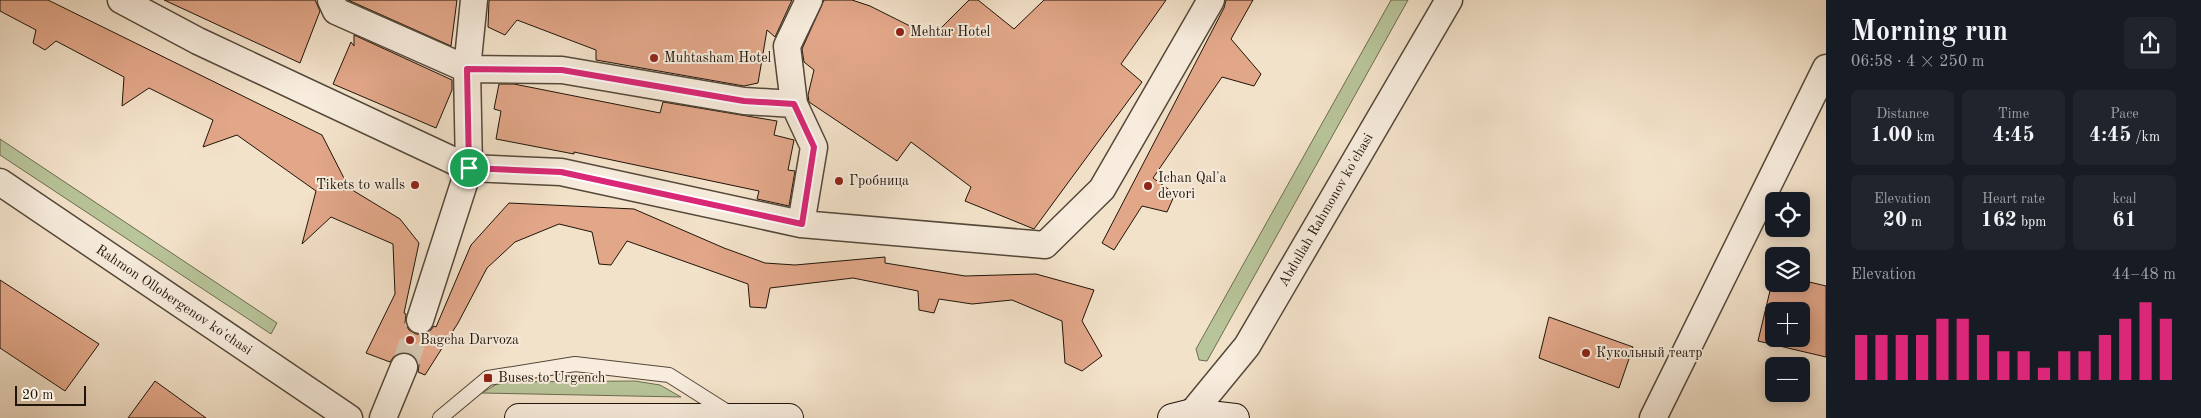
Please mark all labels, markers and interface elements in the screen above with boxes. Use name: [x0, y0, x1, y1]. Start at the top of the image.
button: share: [2124, 17, 2176, 69]
text: Morning run: [1851, 19, 2008, 47]
place label: Mehtar Hotel: [910, 25, 991, 39]
marker: Mehtar Hotel: [894, 26, 906, 38]
place label: Muhtasham Hotel: [664, 51, 772, 65]
marker: Muhtasham Hotel: [648, 52, 660, 64]
text: 06:58 · 4 × 250 m: [1851, 54, 1984, 70]
text: Distance: [1876, 107, 1929, 121]
text: Time: [1998, 107, 2029, 121]
text: Pace: [2110, 107, 2139, 121]
text: 1.00: [1870, 125, 1913, 146]
text: 4:45: [1992, 125, 2035, 146]
text: 4:45: [2089, 125, 2131, 146]
text: km: [1913, 130, 1935, 144]
text: /km: [2131, 130, 2160, 144]
street label: Abdullah Rahmonov ko'chasi: [1276, 131, 1376, 289]
pin: [448, 147, 490, 189]
icon: arrive: [455, 154, 483, 182]
place label: Ichan Qal'a devori: [1158, 171, 1226, 201]
place label: Гробница: [849, 174, 909, 188]
marker: Гробница: [833, 175, 845, 187]
place label: Tikets to walls: [316, 178, 405, 192]
marker: Tikets to walls: [409, 179, 421, 191]
marker: Ichan Qal'a devori: [1142, 180, 1154, 192]
map controls: [1765, 192, 1810, 402]
button: locate: [1765, 192, 1810, 237]
text: Elevation: [1874, 192, 1931, 206]
text: Heart rate: [1982, 192, 2045, 206]
text: kcal: [2112, 192, 2137, 206]
text: 20: [1883, 210, 1907, 231]
text: 162: [1980, 210, 2017, 231]
text: 61: [2112, 210, 2137, 231]
text: m: [1907, 215, 1922, 229]
text: bpm: [2017, 215, 2047, 229]
street label: Rahmon Ollobergenov ko'chasi: [93, 242, 255, 358]
button: layers: [1765, 247, 1810, 292]
text: Elevation: [1851, 267, 1916, 283]
text: 44–48 m: [2112, 267, 2176, 283]
button: +: [1765, 302, 1810, 347]
place label: Bagcha Darvoza: [420, 333, 519, 347]
marker: Bagcha Darvoza: [404, 334, 416, 346]
place label: Кукольный театр: [1596, 346, 1703, 360]
marker: Кукольный театр: [1580, 347, 1592, 359]
button: −: [1765, 357, 1810, 402]
place label: Buses to Urgench: [498, 371, 606, 385]
marker: Buses to Urgench: [482, 372, 494, 384]
scale bar: [15, 383, 86, 406]
text: 20 m: [22, 388, 53, 402]

